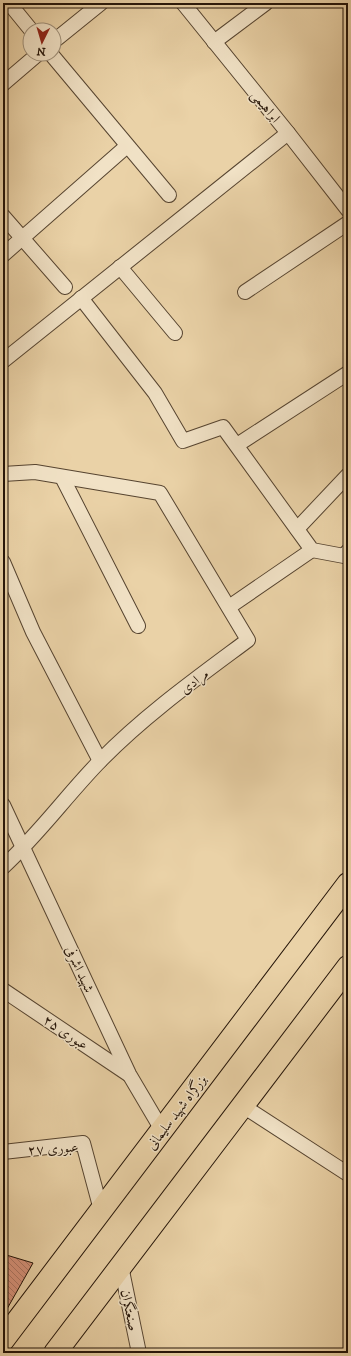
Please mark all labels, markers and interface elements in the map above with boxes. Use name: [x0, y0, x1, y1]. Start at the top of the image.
north arrow: [22, 22, 62, 62]
text: N: [36, 44, 46, 58]
street label: ابراهیمی: [247, 87, 284, 127]
street label: مرادی: [177, 665, 213, 698]
street label: شهید اشرفی: [60, 943, 98, 996]
street label: عبوری ۲۵: [39, 1011, 91, 1054]
street label: بزرگراه شهید سلیمانی: [142, 1070, 211, 1154]
street label: عبوری ۲۷: [27, 1138, 79, 1160]
street label: صنعتگران: [116, 1288, 142, 1333]

